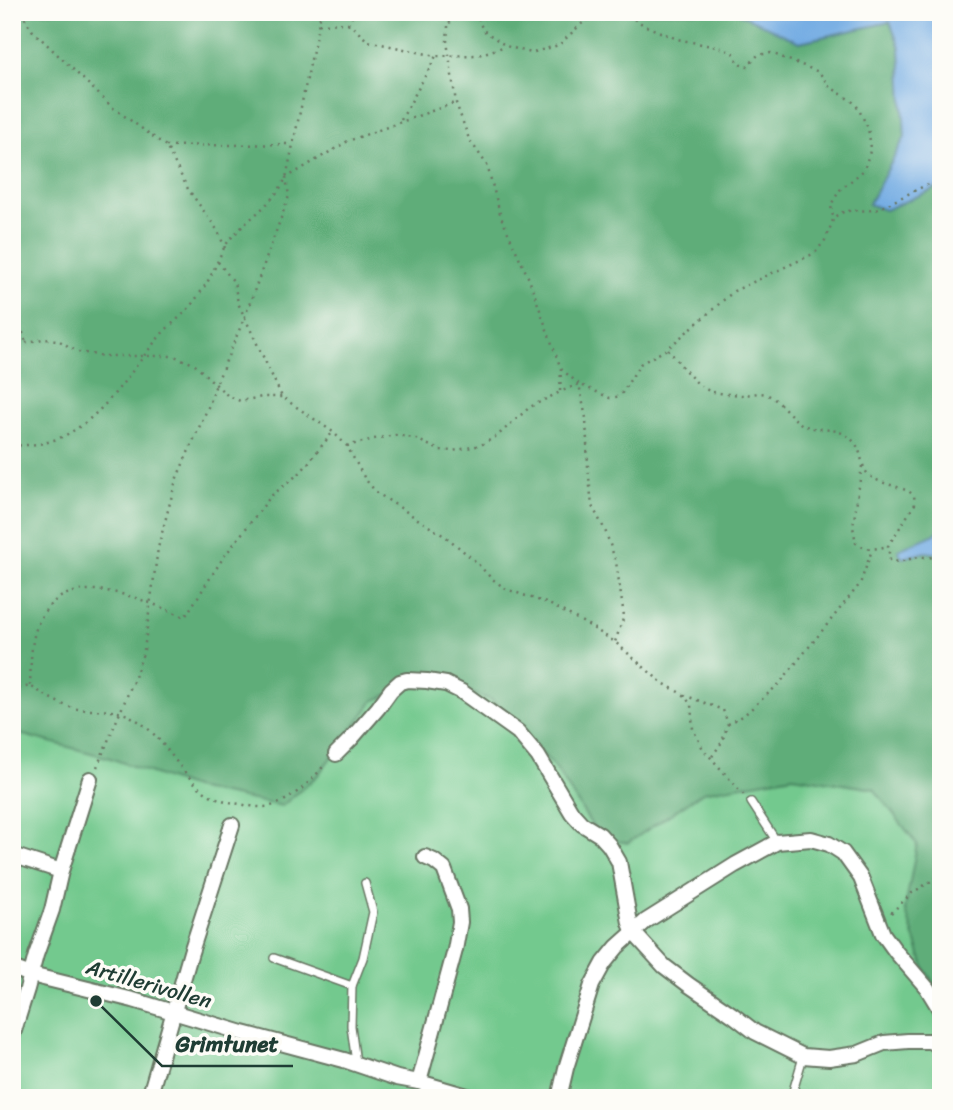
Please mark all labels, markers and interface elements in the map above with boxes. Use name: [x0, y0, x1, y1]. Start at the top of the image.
street label: Artillerivollen: [81, 948, 216, 1020]
callout: Grimtunet: [162, 1022, 293, 1066]
text: Grimtunet: [175, 1024, 278, 1065]

